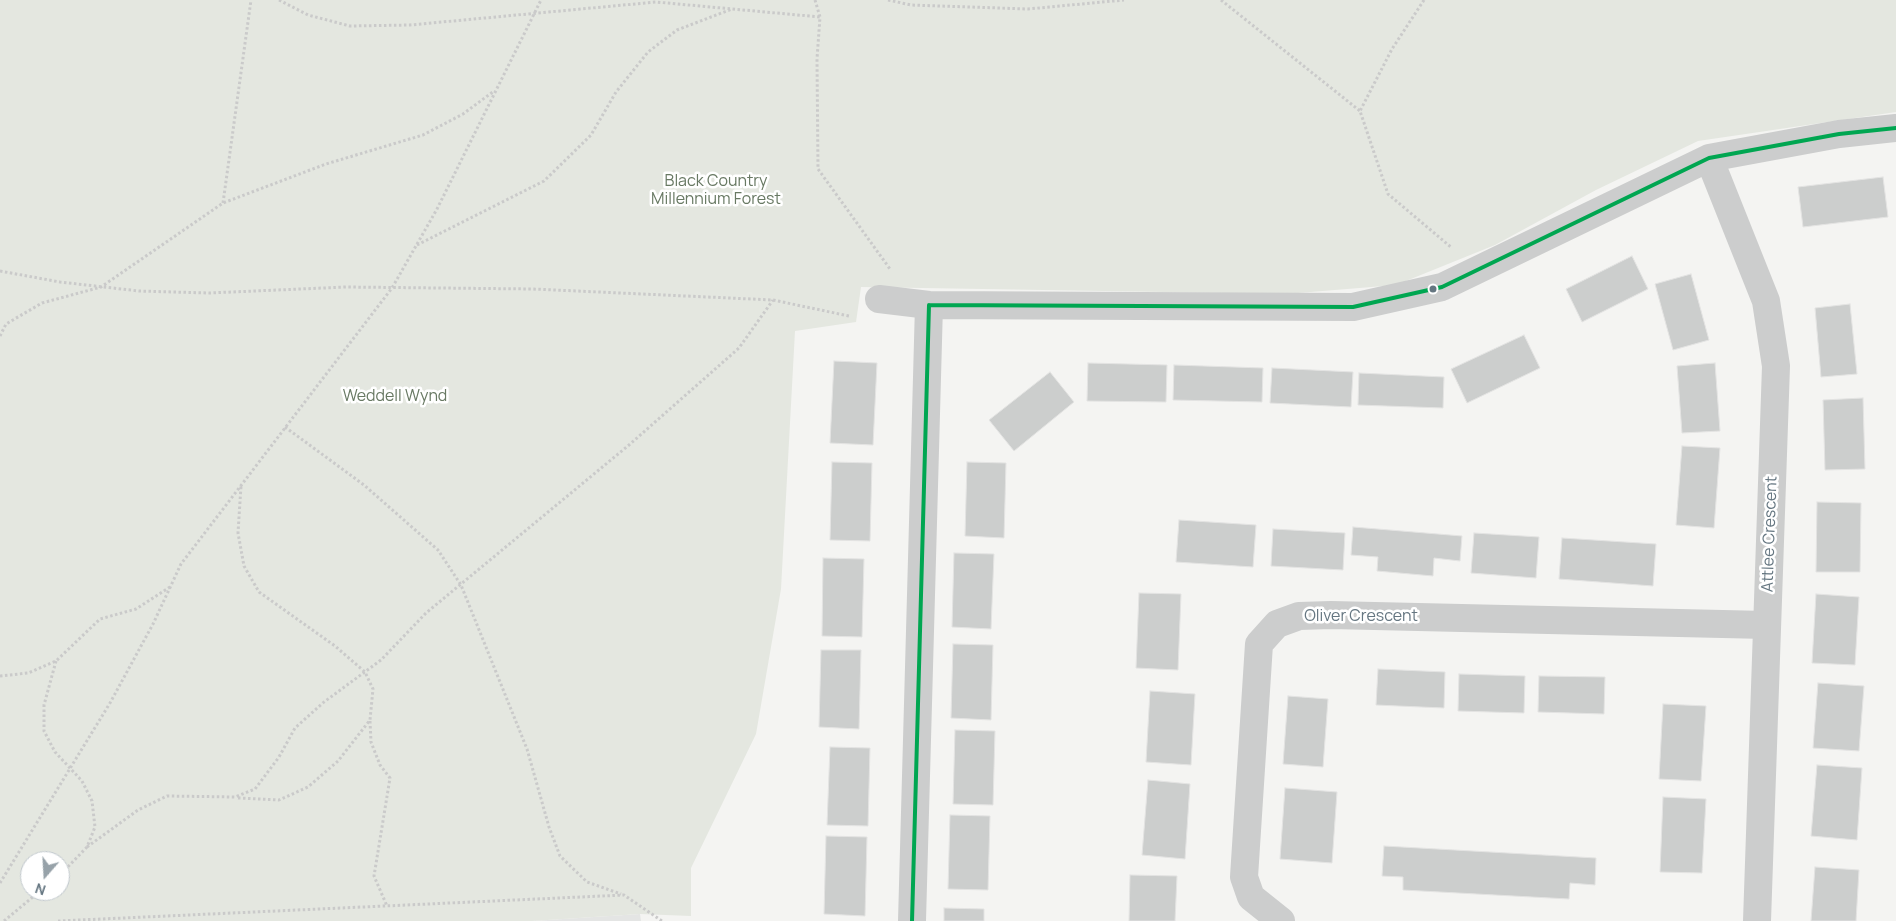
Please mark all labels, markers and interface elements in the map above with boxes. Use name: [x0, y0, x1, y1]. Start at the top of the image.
park label: Black Country Millennium Forest: [651, 172, 781, 210]
unlabelled marker: [1428, 284, 1438, 294]
park label: Weddell Wynd: [343, 387, 447, 407]
street label: Attlee Crescent: [1758, 476, 1782, 592]
street label: Oliver Crescent: [1304, 607, 1418, 627]
north arrow: [20, 851, 70, 901]
text: N: [32, 879, 48, 900]

